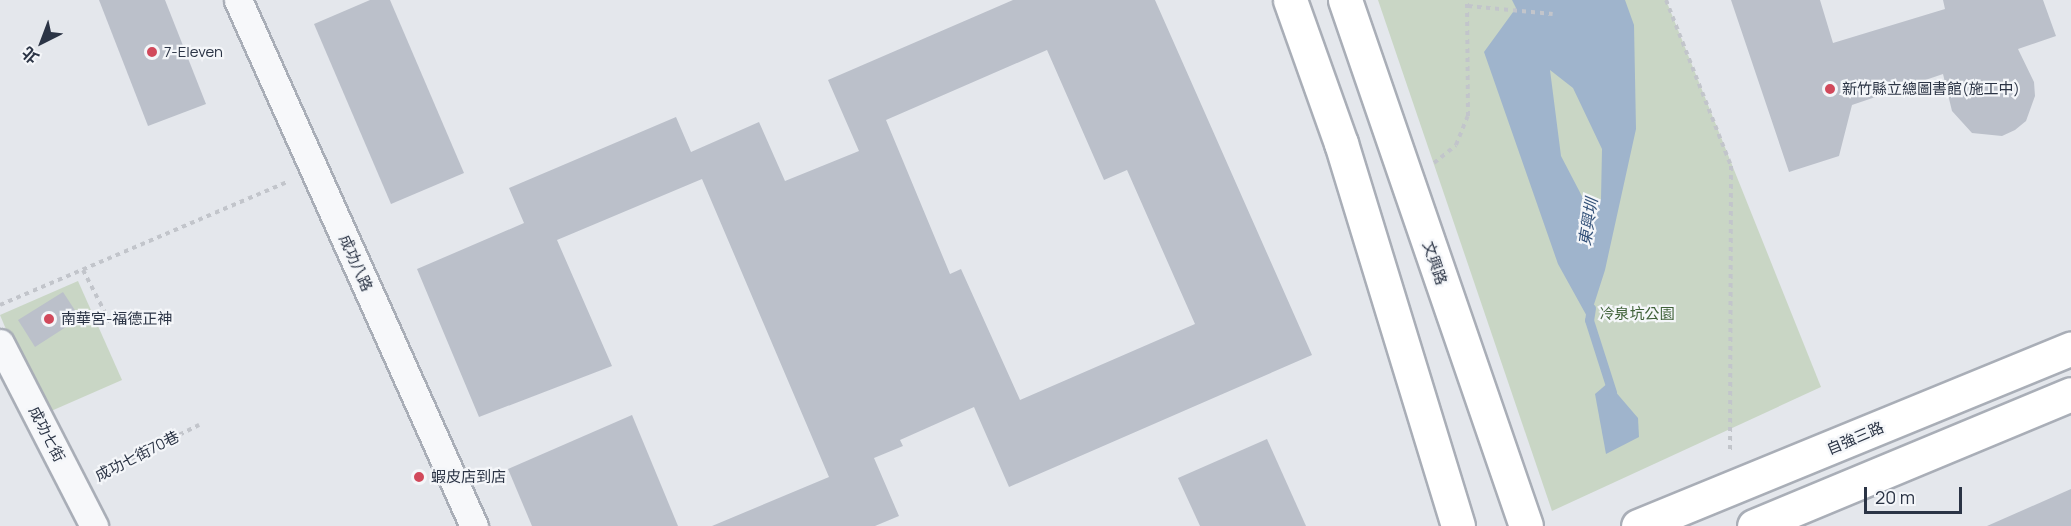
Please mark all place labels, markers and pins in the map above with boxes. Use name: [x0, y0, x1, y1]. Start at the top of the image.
place label: 7-Eleven: [164, 43, 223, 61]
marker: 7-Eleven: [145, 45, 159, 59]
place label: 新竹縣立總圖書館(施工中): [1842, 80, 2020, 98]
marker: 新竹縣立總圖書館(施工中): [1823, 82, 1837, 96]
place label: 南華宮-福德正神: [61, 310, 172, 328]
marker: 南華宮-福德正神: [42, 312, 56, 326]
place label: 蝦皮店到店: [431, 468, 506, 486]
marker: 蝦皮店到店: [412, 470, 426, 484]

